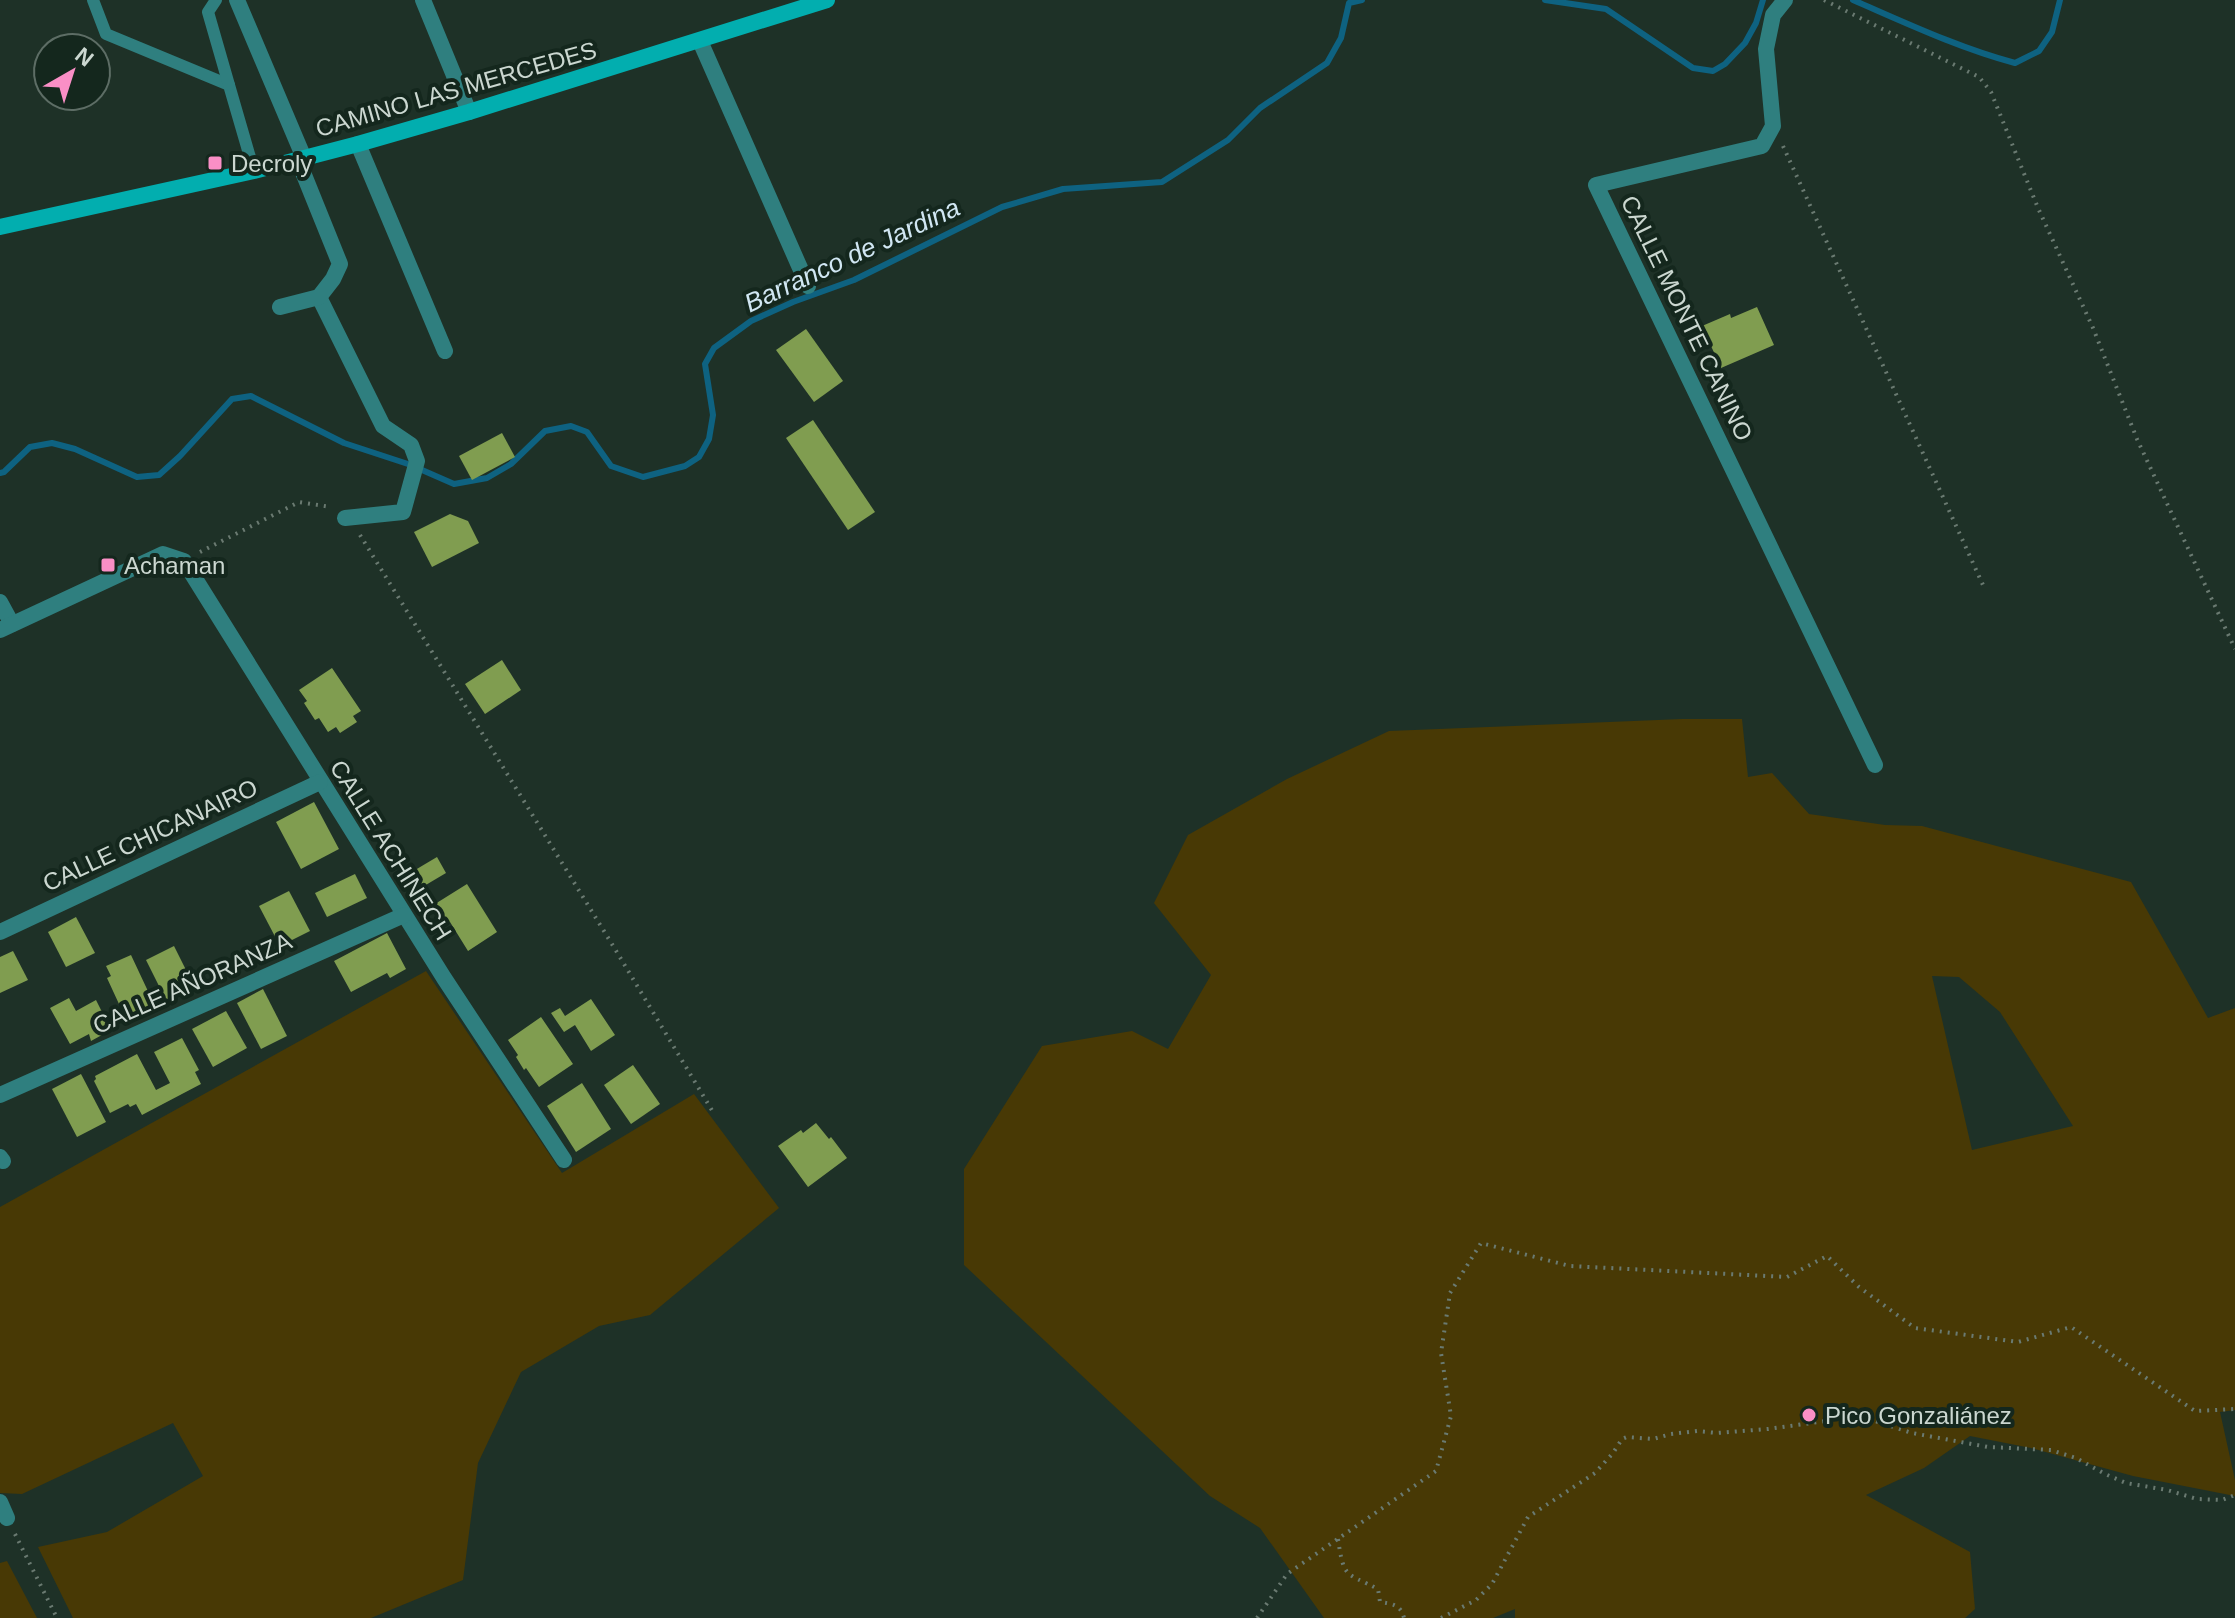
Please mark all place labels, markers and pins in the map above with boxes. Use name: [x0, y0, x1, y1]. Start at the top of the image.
place label: Decroly: [231, 150, 312, 177]
marker: Decroly: [206, 154, 224, 172]
place label: Achaman: [124, 552, 225, 579]
marker: Achaman: [99, 556, 117, 574]
place label: Pico Gonzaliánez: [1825, 1402, 2012, 1429]
marker: Pico Gonzaliánez: [1800, 1406, 1818, 1424]

